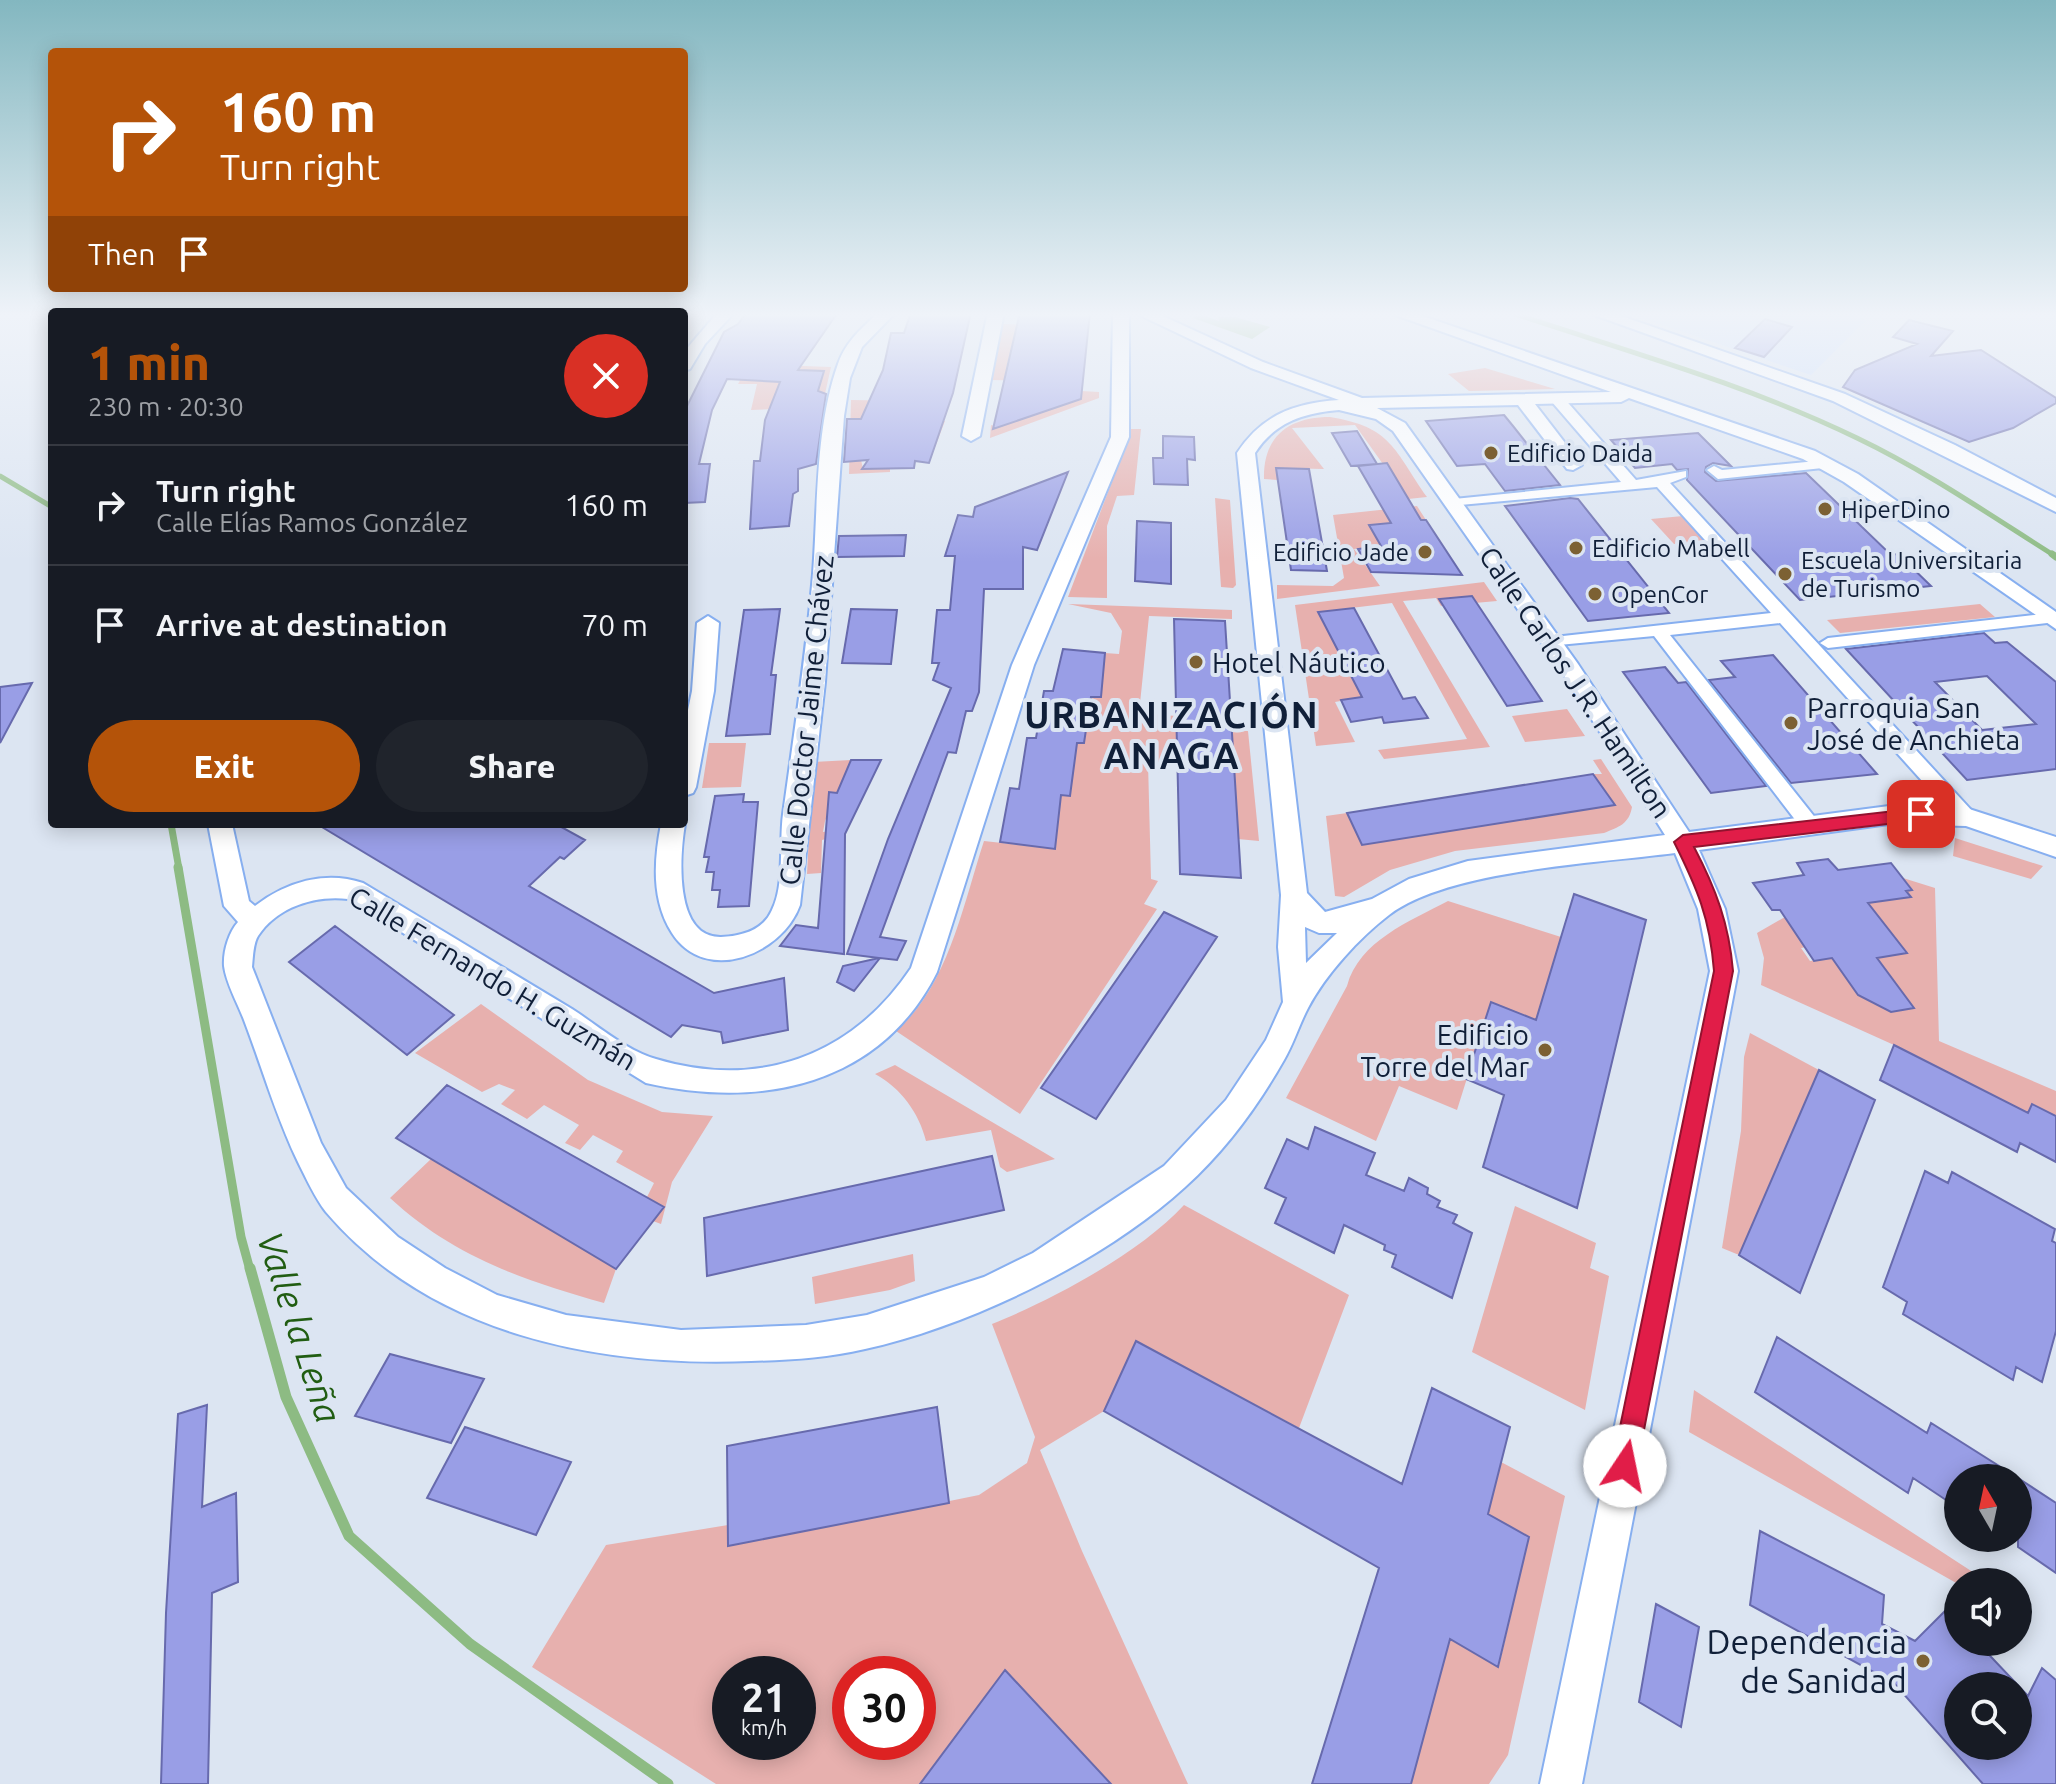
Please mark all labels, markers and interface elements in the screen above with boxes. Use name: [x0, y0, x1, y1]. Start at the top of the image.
icon: right: [88, 80, 192, 184]
text: 160 m: [220, 80, 376, 143]
text: Turn right: [220, 146, 380, 187]
icon: arrive: [172, 232, 216, 276]
text: Then: [88, 237, 156, 271]
button: close: [564, 334, 648, 418]
text: 1 min: [88, 335, 210, 389]
text: 230 m · 20:30: [88, 392, 244, 421]
place label: Edificio Daida: [1507, 440, 1653, 467]
marker: Edificio Daida: [1482, 444, 1500, 462]
text: Turn right: [156, 474, 296, 508]
icon: right: [88, 483, 132, 527]
text: 160 m: [564, 488, 648, 522]
place label: HiperDino: [1841, 496, 1950, 523]
marker: HiperDino: [1816, 500, 1834, 518]
text: Calle Elías Ramos González: [156, 508, 468, 537]
place label: Edificio Mabell: [1592, 535, 1750, 562]
place label: Edificio Jade: [1273, 539, 1409, 566]
marker: Edificio Mabell: [1567, 539, 1585, 557]
street label: Calle Carlos J.R. Hamilton: [1474, 541, 1678, 823]
marker: Edificio Jade: [1416, 543, 1434, 561]
place label: Escuela Universitaria de Turismo: [1801, 547, 2022, 602]
street label: Calle Doctor Jaime Chávez: [773, 553, 839, 887]
marker: Escuela Universitaria de Turismo: [1776, 565, 1794, 583]
place label: OpenCor: [1611, 581, 1708, 608]
marker: OpenCor: [1586, 585, 1604, 603]
icon: arrive: [88, 603, 132, 647]
text: Arrive at destination: [156, 608, 448, 642]
text: 70 m: [581, 608, 648, 642]
place label: Hotel Náutico: [1212, 647, 1386, 678]
marker: Hotel Náutico: [1187, 653, 1205, 671]
district label: URBANIZACIÓN ANAGA: [1024, 692, 1320, 776]
place label: Parroquia San José de Anchieta: [1807, 692, 2020, 755]
marker: Parroquia San José de Anchieta: [1782, 714, 1800, 732]
button: Exit: [88, 720, 360, 812]
button: Share: [376, 720, 648, 812]
pin: [1887, 780, 1955, 848]
icon: arrive: [1899, 792, 1943, 836]
street label: Calle Fernando H. Guzmán: [344, 880, 642, 1076]
place label: Edificio Torre del Mar: [1360, 1019, 1529, 1082]
marker: Edificio Torre del Mar: [1536, 1041, 1554, 1059]
water label: Valle la Leña: [250, 1226, 350, 1428]
position arrow: [1583, 1424, 1667, 1508]
north arrow: [1944, 1464, 2032, 1552]
map controls: [1944, 1464, 2032, 1760]
button: sound: [1944, 1568, 2032, 1656]
place label: Dependencia de Sanidad: [1707, 1622, 1907, 1699]
marker: Dependencia de Sanidad: [1914, 1652, 1932, 1670]
speed limit sign: 30: [832, 1656, 936, 1760]
button: search: [1944, 1672, 2032, 1760]
text: 21: [741, 1675, 787, 1720]
text: km/h: [741, 1716, 787, 1739]

